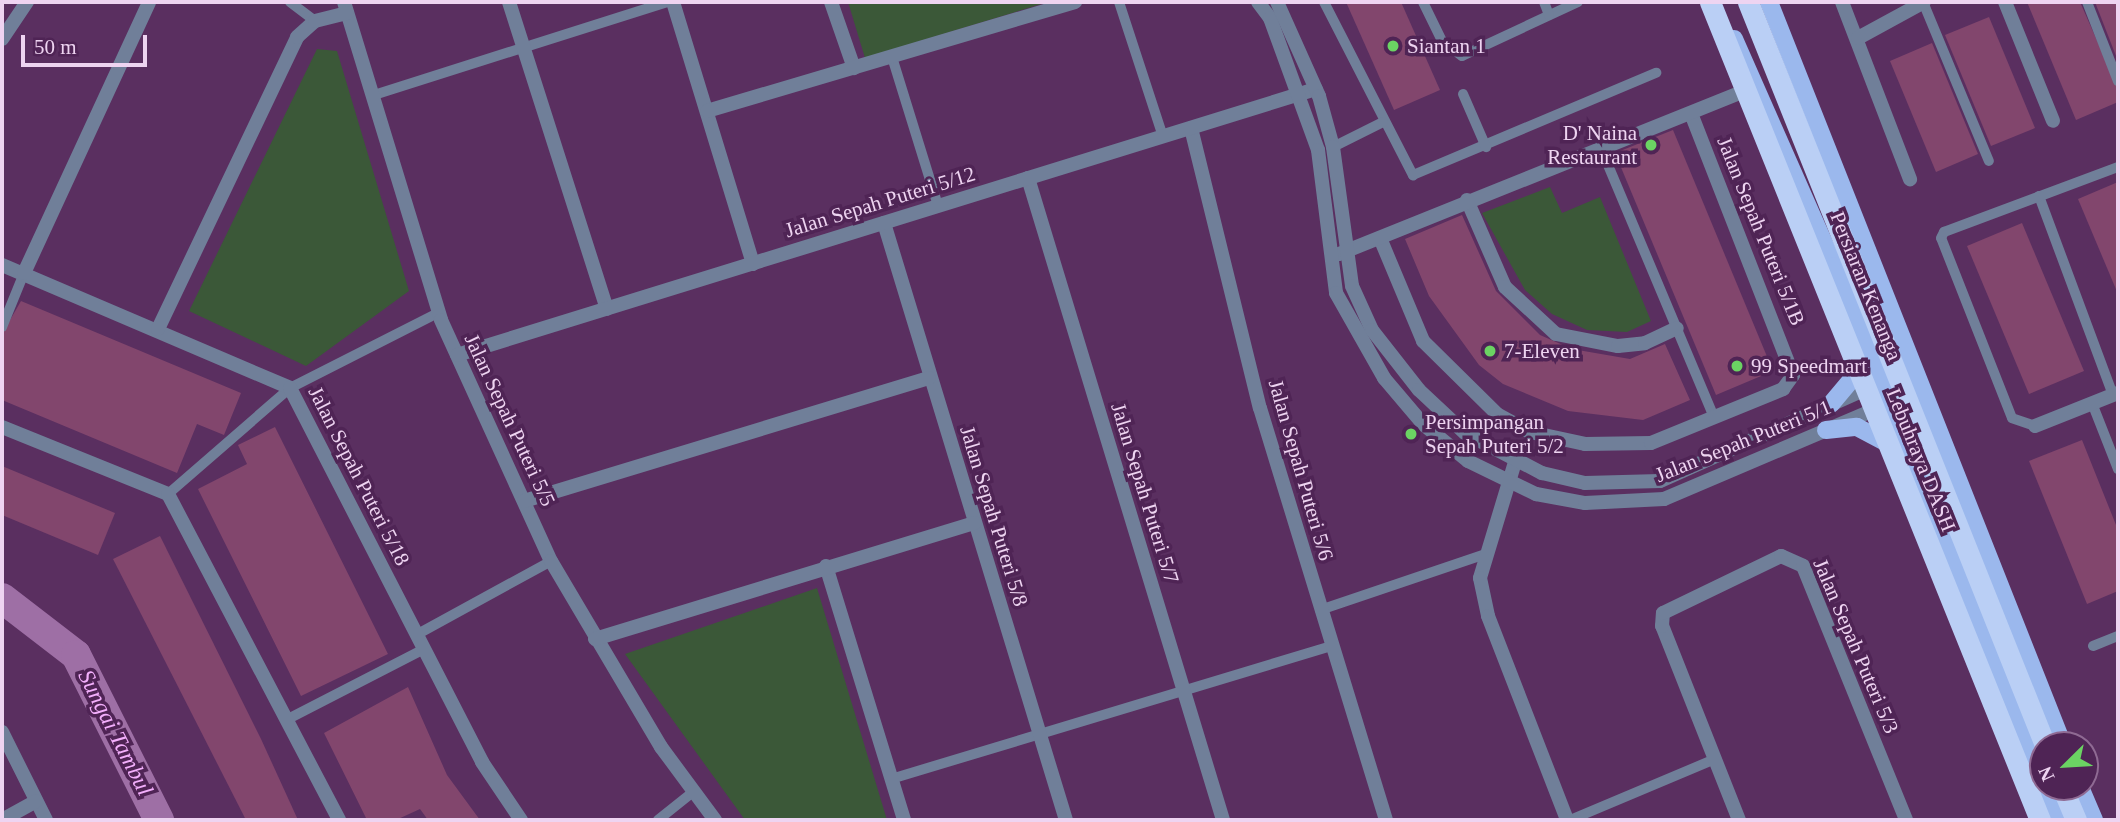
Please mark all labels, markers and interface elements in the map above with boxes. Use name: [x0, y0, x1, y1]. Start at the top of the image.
scale bar: [24, 21, 150, 65]
place label: Siantan 1: [1407, 33, 1486, 59]
text: 50 m: [34, 35, 77, 59]
marker: Siantan 1: [1385, 38, 1401, 54]
place label: D' Naina Restaurant: [1547, 120, 1637, 170]
street label: Jalan Sepah Puteri 5/1B: [1712, 133, 1810, 329]
marker: D' Naina Restaurant: [1643, 137, 1659, 153]
street label: Jalan Sepah Puteri 5/12: [782, 161, 978, 243]
street label: Persiaran Kenanga: [1825, 208, 1907, 364]
street label: Jalan Sepah Puteri 5/5: [459, 330, 561, 510]
place label: 7-Eleven: [1504, 338, 1580, 364]
marker: 7-Eleven: [1482, 343, 1498, 359]
place label: 99 Speedmart: [1751, 353, 1867, 379]
marker: 99 Speedmart: [1729, 358, 1745, 374]
street label: Jalan Sepah Puteri 5/6: [1263, 377, 1339, 563]
street label: Jalan Sepah Puteri 5/18: [303, 382, 415, 570]
street label: Lebuhraya DASH: [1881, 385, 1961, 535]
street label: Jalan Sepah Puteri 5/1: [1651, 394, 1835, 488]
street label: Jalan Sepah Puteri 5/7: [1106, 400, 1184, 586]
place label: Persimpangan Sepah Puteri 5/2: [1425, 409, 1564, 459]
street label: Jalan Sepah Puteri 5/8: [955, 423, 1033, 609]
marker: Persimpangan Sepah Puteri 5/2: [1403, 426, 1419, 442]
street label: Jalan Sepah Puteri 5/3: [1808, 555, 1904, 737]
water label: Sungai Tambul: [71, 665, 159, 801]
north arrow: [2029, 731, 2099, 801]
text: N: [2034, 763, 2059, 784]

